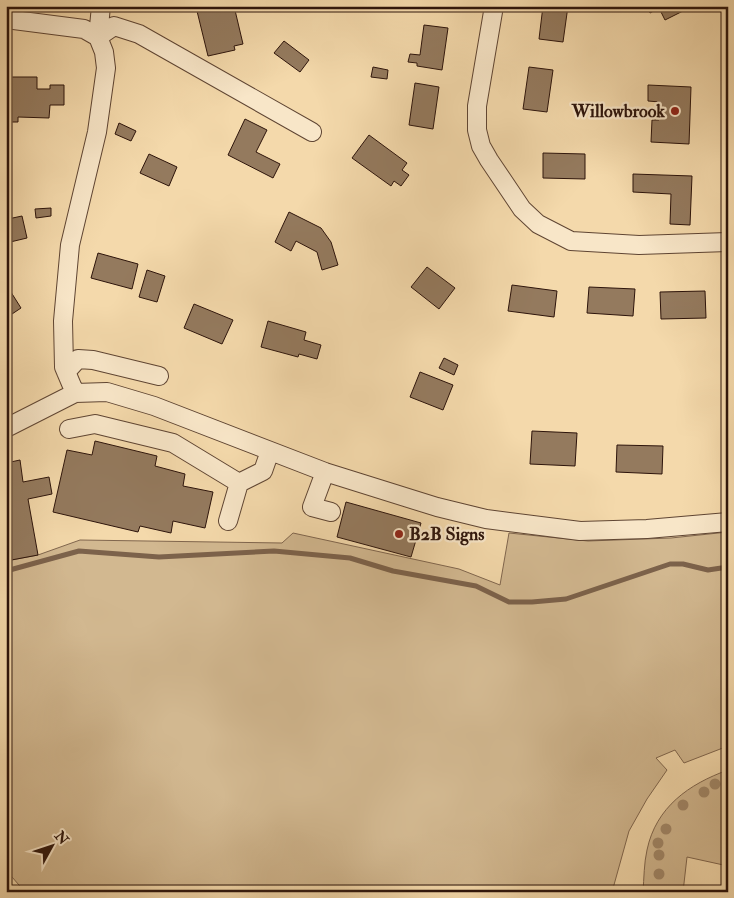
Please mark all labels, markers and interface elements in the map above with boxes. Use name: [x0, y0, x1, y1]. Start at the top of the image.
place label: Willowbrook: [571, 100, 665, 123]
marker: Willowbrook: [669, 105, 681, 117]
place label: B2B Signs: [409, 523, 485, 546]
marker: B2B Signs: [393, 528, 405, 540]
north arrow: [28, 820, 78, 870]
text: N: [50, 827, 72, 849]

